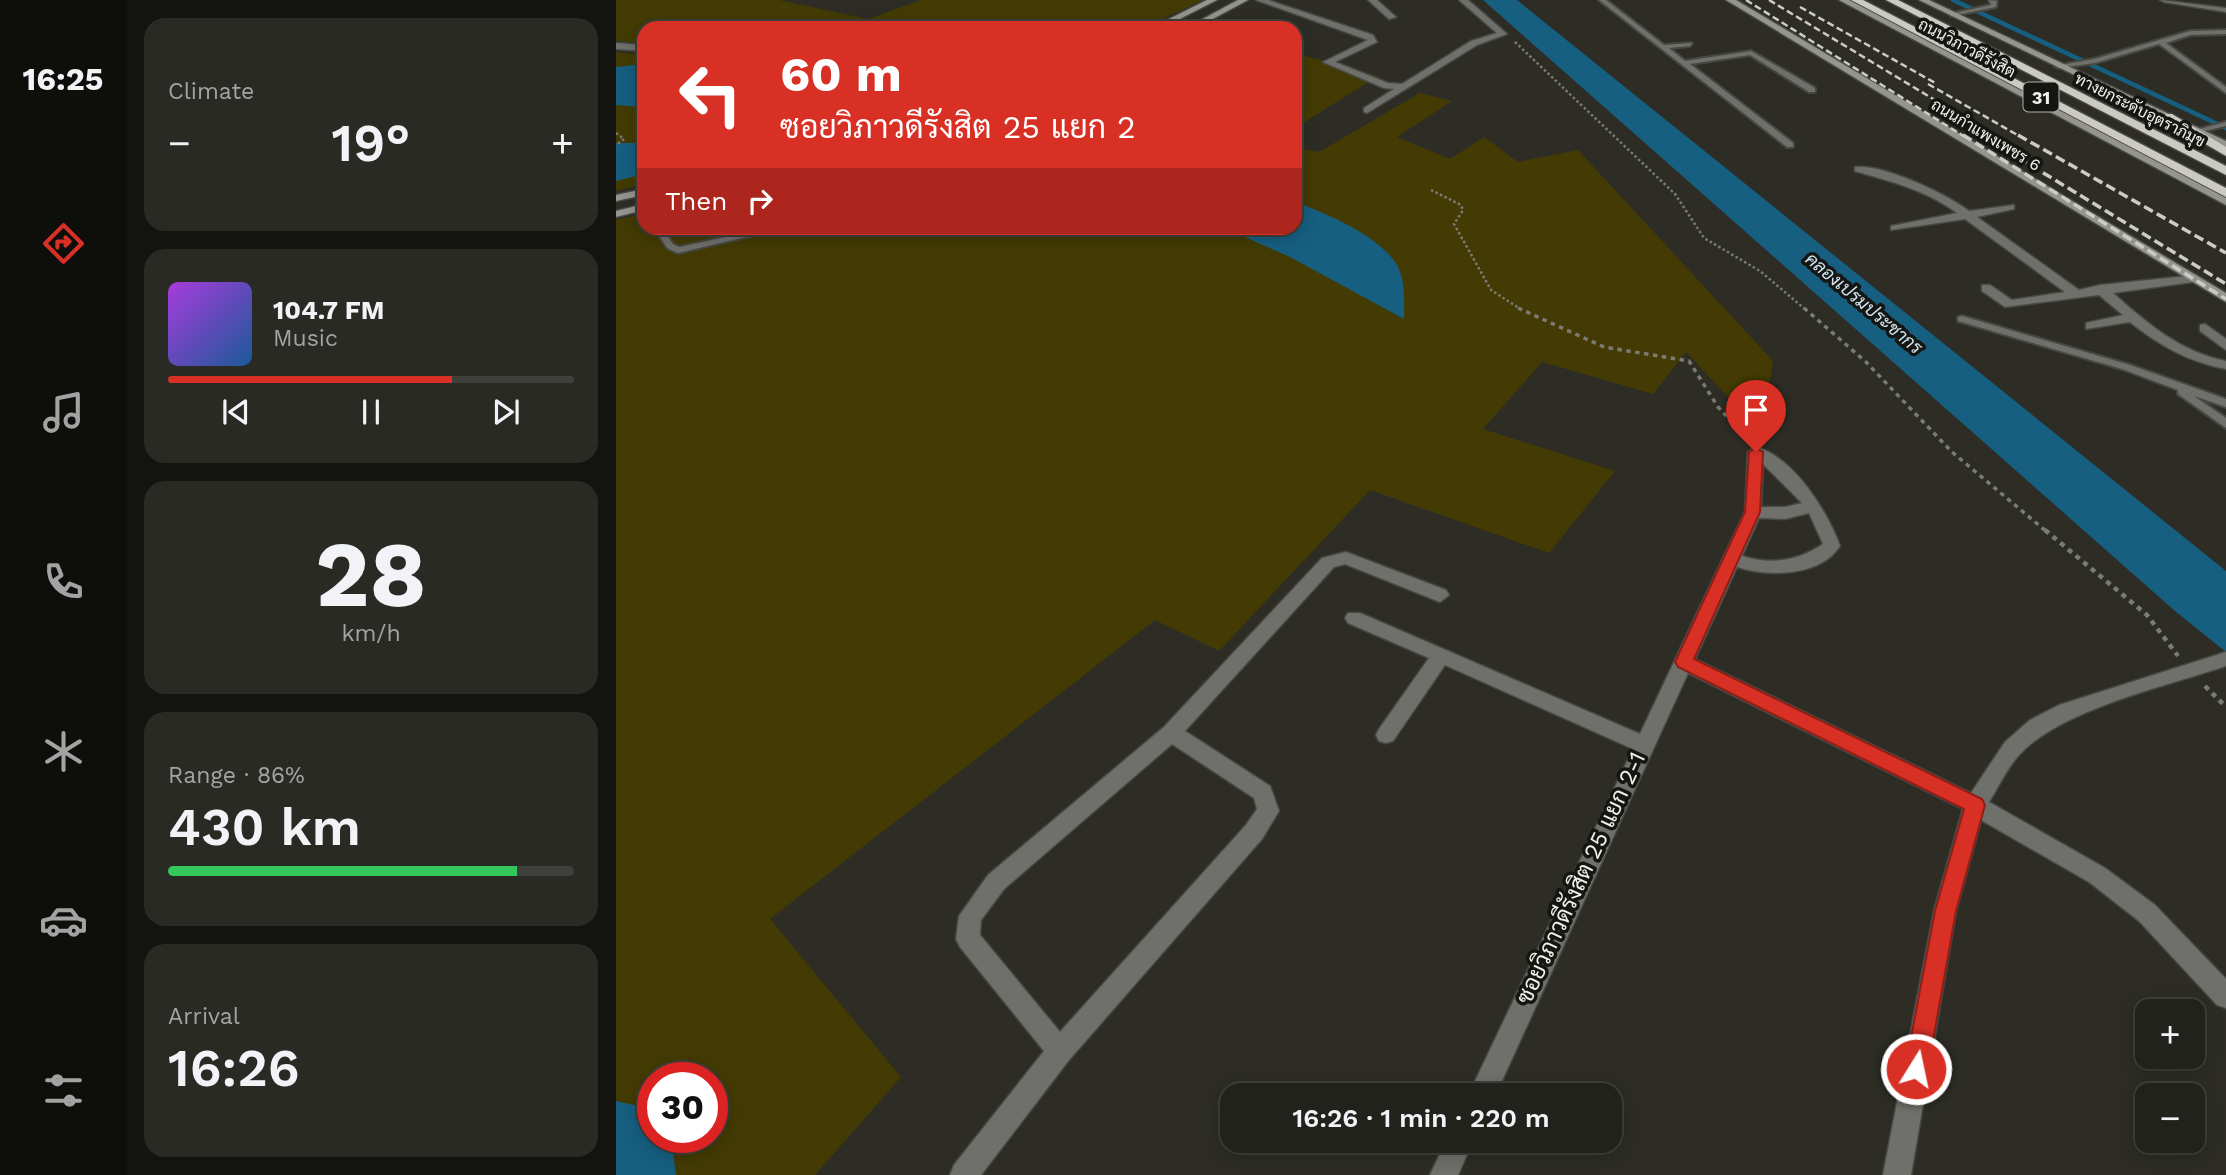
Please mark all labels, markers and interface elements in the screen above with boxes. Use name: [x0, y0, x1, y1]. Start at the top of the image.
street label: ถนนวิภาวดีรังสิต: [1915, 13, 2020, 82]
text: 60 m: [780, 45, 902, 103]
icon: left: [665, 49, 756, 140]
text: 16:25: [23, 60, 103, 98]
street label: ทางยกระดับอุตราภิมุข: [2071, 68, 2209, 153]
text: Climate: [168, 78, 254, 105]
road number: 31: [2024, 82, 2058, 112]
street label: ถนนกำแพงเพชร 6: [1928, 95, 2044, 175]
text: ซอยวิภาวดีรังสิต 25 แยก 2: [780, 108, 1136, 146]
text: 19°: [332, 113, 410, 174]
text: −: [168, 121, 191, 165]
text: +: [551, 121, 574, 165]
icon: right: [741, 182, 779, 220]
text: Then: [665, 186, 727, 216]
icon: directions: [39, 219, 88, 268]
water label: คลองเปรมประชากร: [1801, 248, 1928, 359]
text: 104.7 FM: [273, 295, 384, 325]
text: Music: [273, 325, 338, 352]
pin: [1726, 380, 1786, 452]
icon: music: [39, 388, 88, 437]
icon: arrive: [1737, 391, 1775, 429]
icon: previous: [217, 393, 255, 431]
icon: pause: [352, 393, 390, 431]
icon: next: [487, 393, 525, 431]
text: 28: [315, 521, 427, 628]
icon: phone: [39, 557, 88, 606]
text: km/h: [341, 620, 401, 647]
icon: climate: [39, 727, 88, 776]
street label: ซอยวิภาวดีรังสิต 25 แยก 2-1: [1509, 747, 1651, 1008]
text: Range · 86%: [168, 762, 305, 789]
text: 430 km: [168, 797, 361, 858]
icon: car: [39, 896, 88, 945]
map controls: [2135, 999, 2205, 1153]
button: +: [2135, 999, 2205, 1069]
text: Arrival: [168, 1003, 240, 1030]
position arrow: [1879, 1032, 1953, 1106]
text: 16:26: [168, 1038, 300, 1099]
speed limit sign: 30: [637, 1062, 728, 1153]
icon: filters: [39, 1066, 88, 1115]
button: −: [2135, 1083, 2205, 1153]
text: 16:26 · 1 min · 220 m: [1292, 1103, 1550, 1133]

